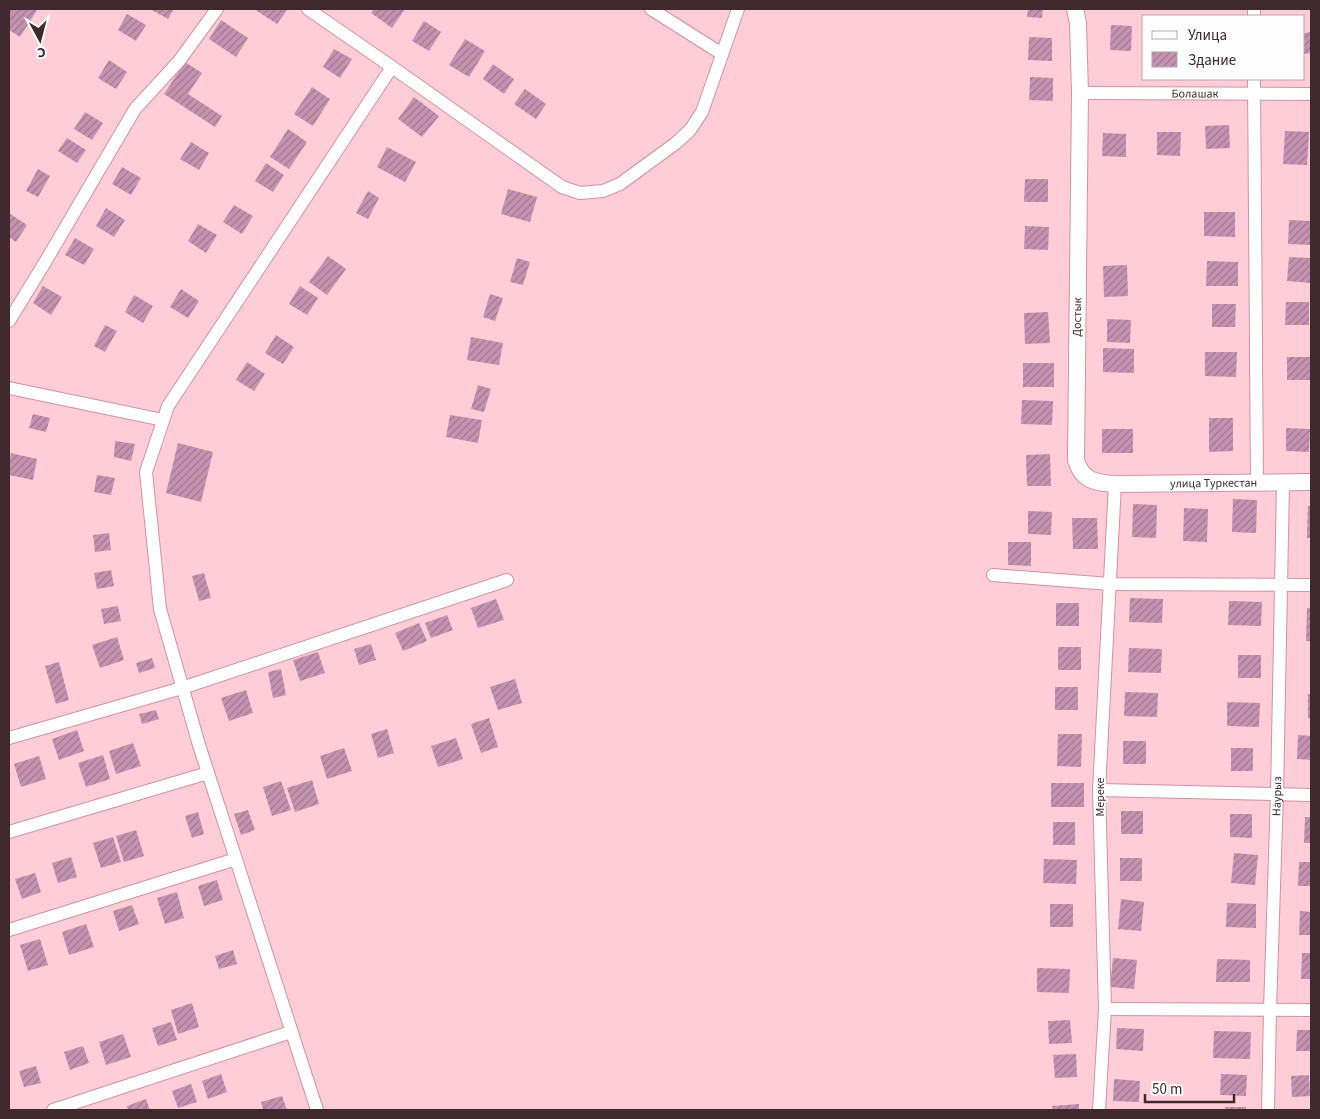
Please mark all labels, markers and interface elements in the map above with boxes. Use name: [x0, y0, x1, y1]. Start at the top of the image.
north arrow: [15, 15, 65, 65]
legend: [1142, 15, 1305, 80]
text: Улица: [1188, 25, 1227, 46]
text: С: [36, 41, 47, 62]
text: Здание: [1188, 50, 1236, 71]
street label: Болашак: [1171, 85, 1219, 103]
street label: Достык: [1069, 297, 1086, 337]
street label: улица Туркестан: [1170, 475, 1257, 492]
street label: Наурыз: [1268, 776, 1286, 816]
street label: Мереке: [1092, 777, 1109, 816]
scale bar: [1145, 1072, 1234, 1104]
text: 50 m: [1152, 1079, 1182, 1100]

